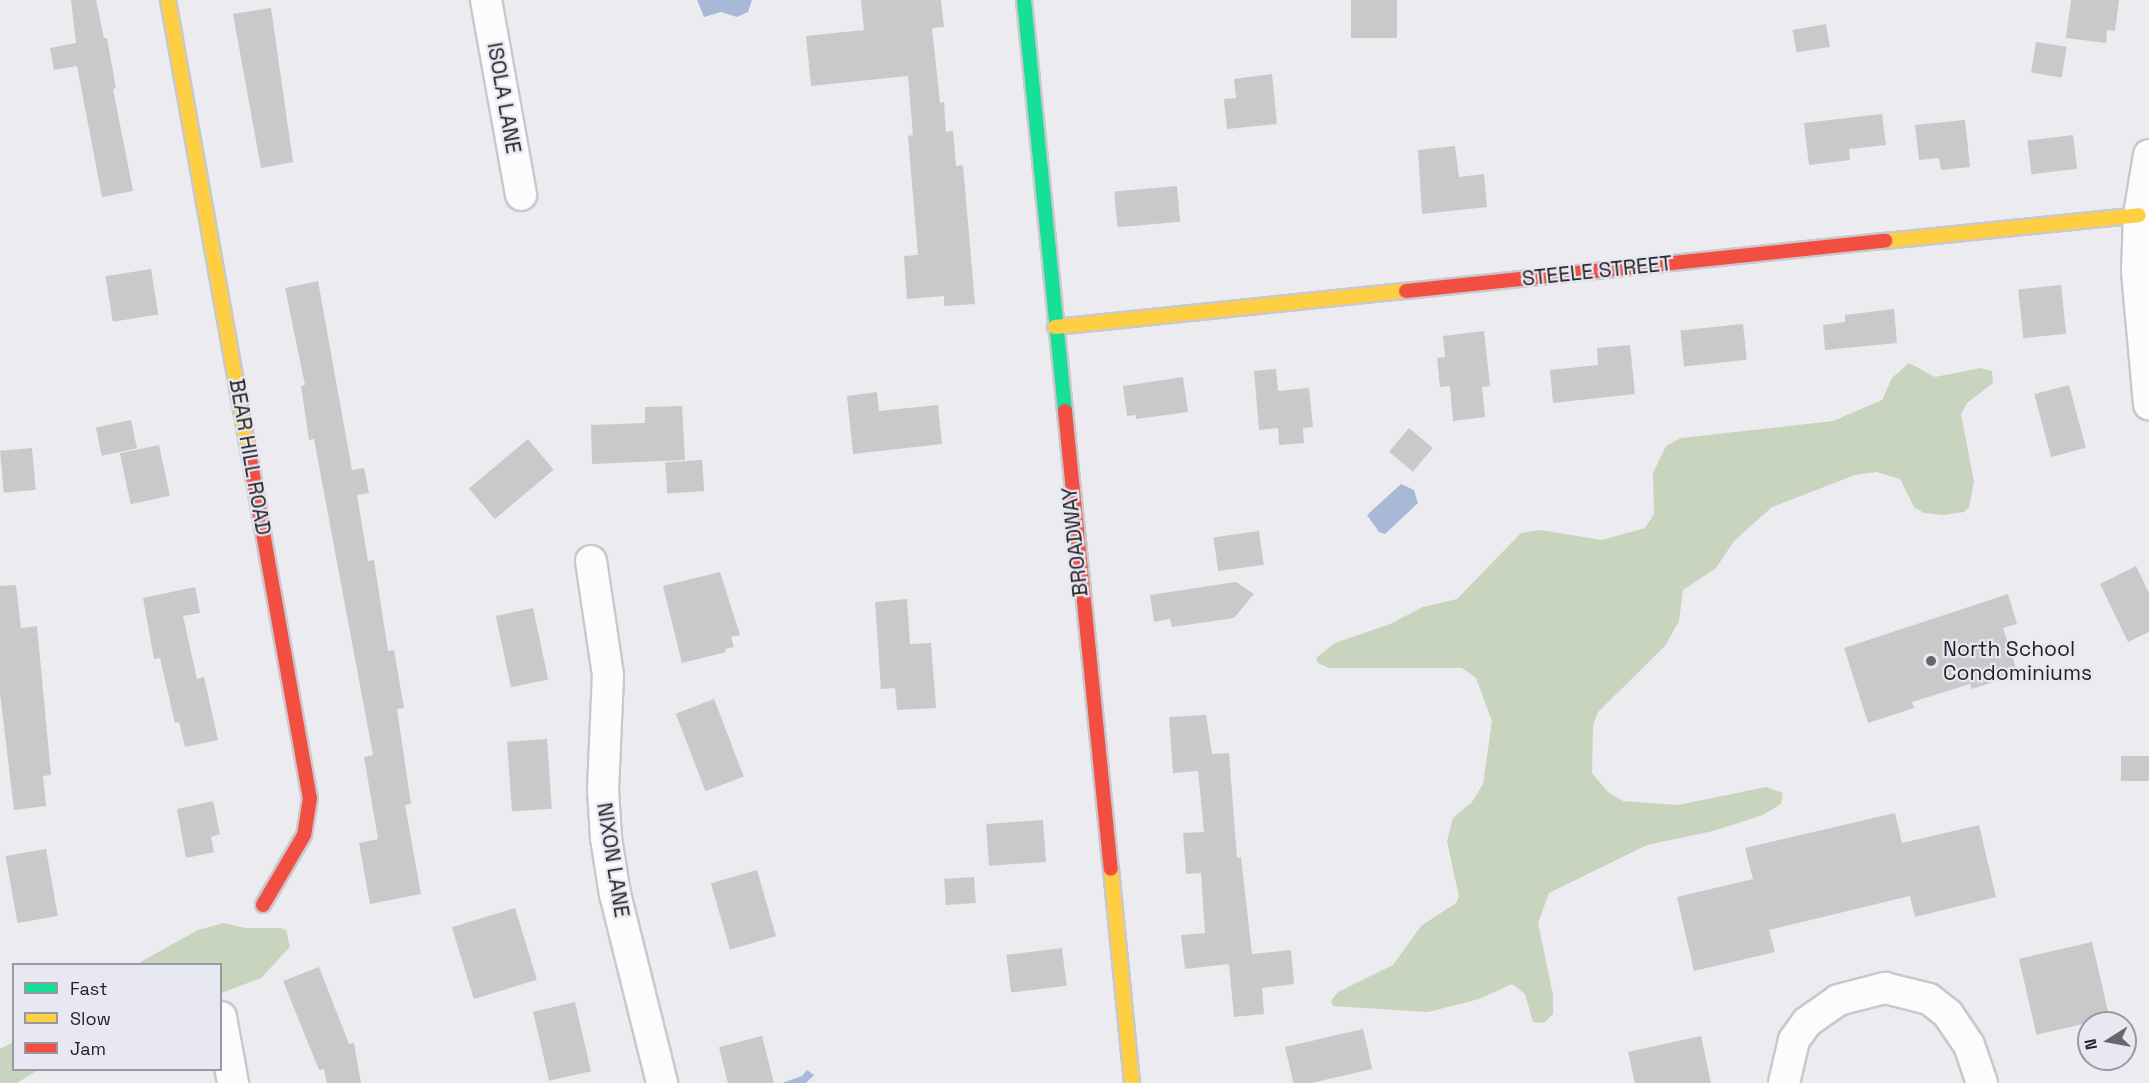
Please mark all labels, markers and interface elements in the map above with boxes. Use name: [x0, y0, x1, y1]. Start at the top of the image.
street label: ISOLA LANE: [482, 40, 526, 156]
street label: STEELE STREET: [1521, 251, 1673, 291]
street label: BEAR HILL ROAD: [224, 376, 276, 538]
street label: BROADWAY: [1057, 486, 1093, 598]
place label: North School Condominiums: [1943, 636, 2092, 686]
marker: North School Condominiums: [1924, 654, 1938, 668]
street label: NIXON LANE: [591, 801, 635, 919]
legend: [12, 963, 222, 1071]
text: Fast: [70, 977, 107, 1000]
text: Slow: [70, 1007, 111, 1030]
north arrow: [2077, 1011, 2137, 1071]
text: Jam: [70, 1037, 106, 1060]
text: N: [2079, 1037, 2102, 1051]

